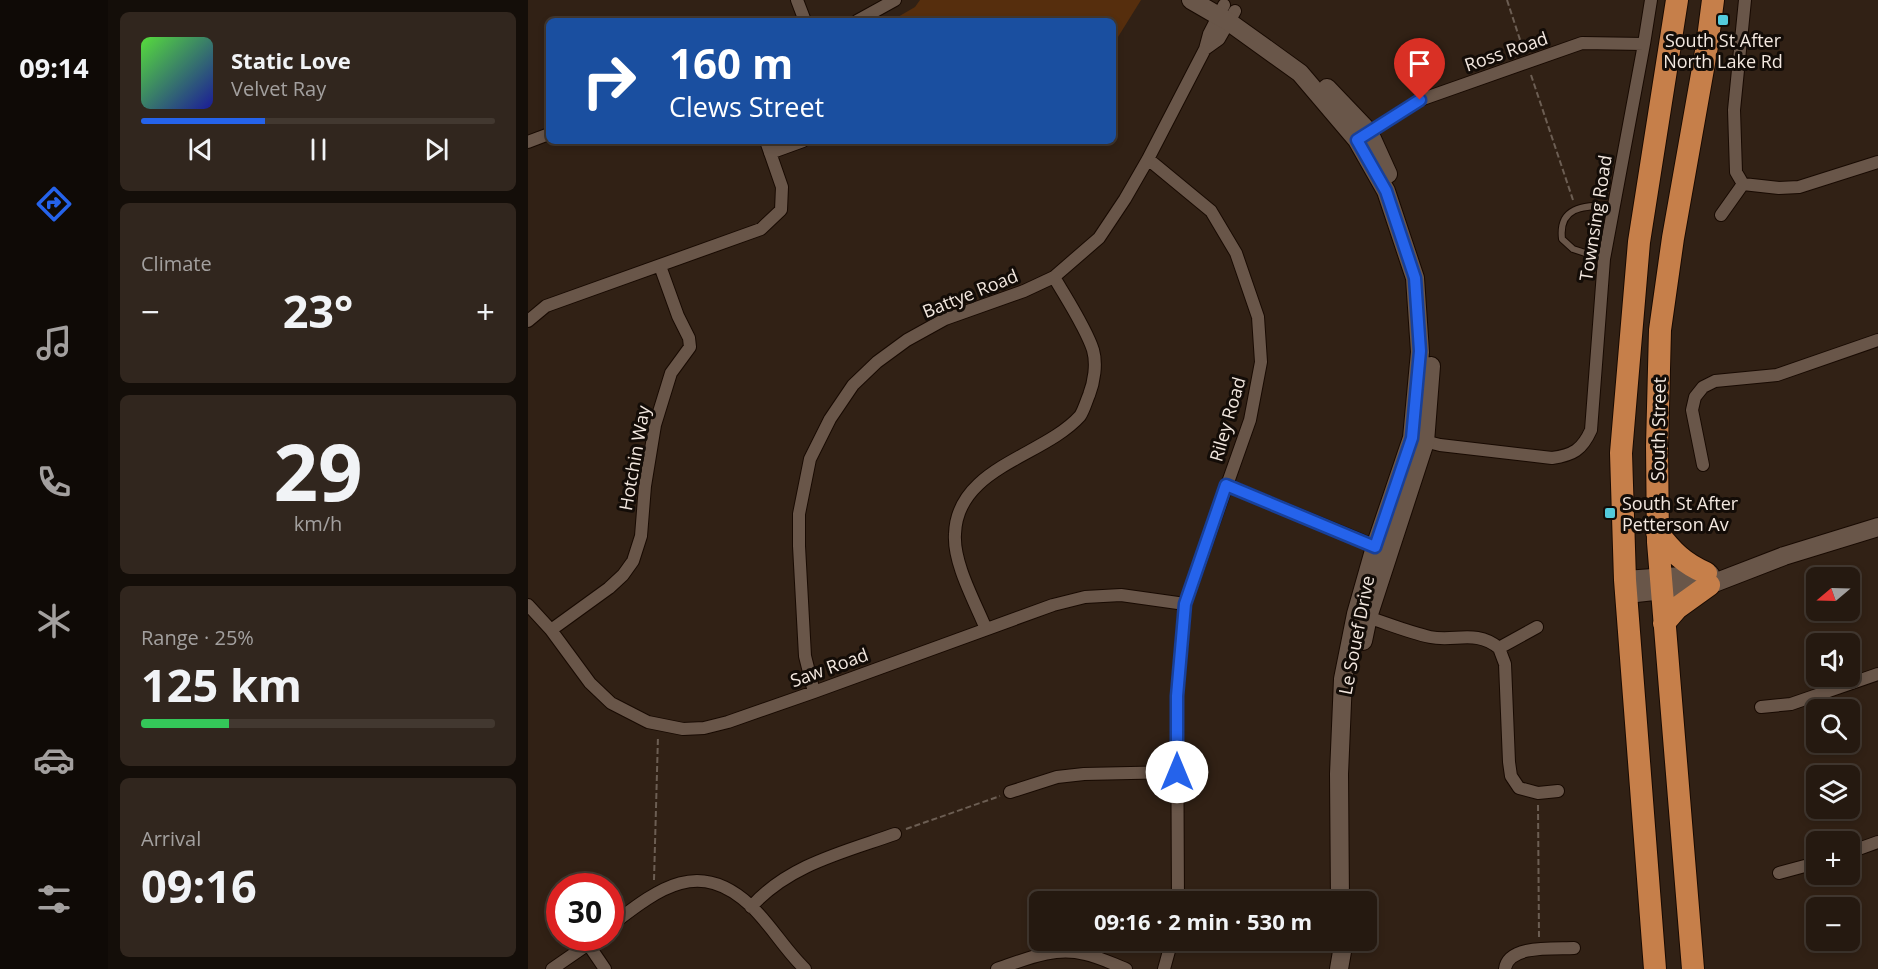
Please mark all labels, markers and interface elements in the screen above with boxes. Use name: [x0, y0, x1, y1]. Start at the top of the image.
marker: South St After North Lake Rd: [1716, 13, 1730, 27]
street label: Ross Road: [1461, 26, 1551, 76]
place label: South St After North Lake Rd: [1663, 28, 1783, 73]
text: 160 m: [669, 34, 793, 91]
pin: [1394, 38, 1445, 100]
icon: right: [570, 42, 648, 120]
text: Static Love: [231, 45, 351, 75]
icon: arrive: [1403, 47, 1436, 80]
text: 09:14: [19, 49, 89, 86]
text: Velvet Ray: [231, 75, 326, 102]
text: Clews Street: [669, 88, 824, 125]
icon: previous: [184, 133, 217, 166]
icon: pause: [302, 133, 335, 166]
icon: next: [420, 133, 453, 166]
street label: Townsing Road: [1573, 153, 1617, 283]
icon: directions: [33, 183, 75, 225]
text: Climate: [141, 250, 212, 277]
street label: Battye Road: [919, 263, 1021, 323]
text: 23°: [283, 280, 353, 341]
text: −: [141, 289, 160, 334]
text: +: [476, 289, 495, 334]
icon: music: [33, 322, 75, 364]
street label: Riley Road: [1203, 374, 1251, 464]
street label: South Street: [1645, 377, 1671, 481]
street label: Hotchin Way: [613, 403, 655, 512]
text: 29: [273, 418, 363, 524]
icon: phone: [33, 461, 75, 503]
place label: South St After Petterson Av: [1622, 491, 1739, 536]
marker: South St After Petterson Av: [1603, 506, 1617, 520]
text: km/h: [294, 510, 342, 537]
north arrow: [1806, 567, 1860, 621]
map controls: [1806, 567, 1860, 951]
street label: Le Souef Drive: [1333, 573, 1379, 697]
icon: climate: [33, 600, 75, 642]
text: Range · 25%: [141, 624, 254, 651]
button: sound: [1806, 633, 1860, 687]
street label: Saw Road: [787, 642, 871, 692]
text: 125 km: [141, 654, 302, 715]
button: search: [1806, 699, 1860, 753]
icon: car: [33, 739, 75, 781]
position arrow: [1145, 740, 1209, 804]
button: layers: [1806, 765, 1860, 819]
text: Arrival: [141, 825, 201, 852]
button: +: [1806, 831, 1860, 885]
text: 09:16: [141, 855, 257, 916]
speed limit sign: 30: [546, 873, 624, 951]
icon: filters: [33, 878, 75, 920]
button: −: [1806, 897, 1860, 951]
text: 09:16 · 2 min · 530 m: [1094, 906, 1312, 936]

